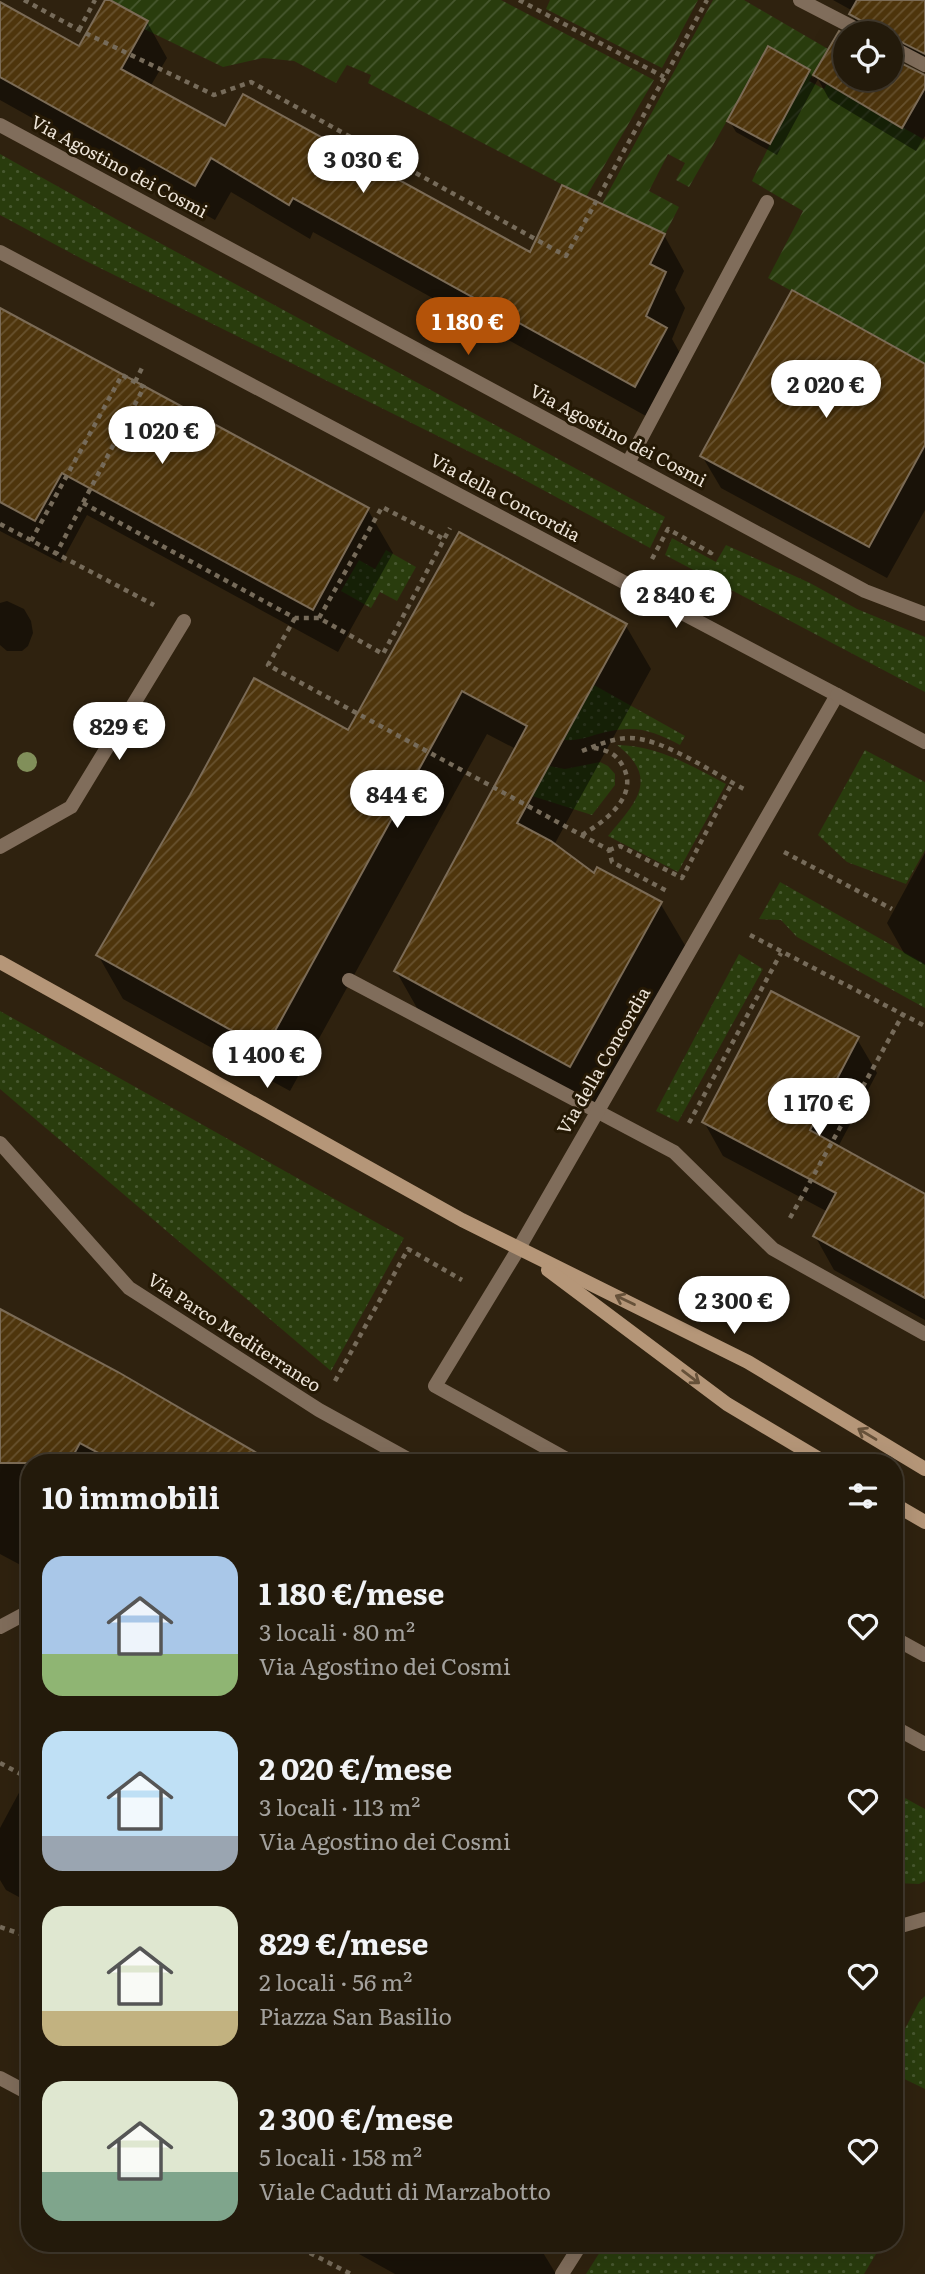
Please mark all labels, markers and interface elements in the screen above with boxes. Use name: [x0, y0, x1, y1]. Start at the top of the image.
map controls: [833, 21, 903, 91]
button: locate: [833, 21, 903, 91]
street label: Via Agostino dei Cosmi: [26, 108, 213, 224]
pin: 3 030 €: [298, 136, 428, 195]
text: 3 030 €: [324, 141, 402, 175]
pin: 1 180 €: [403, 298, 533, 357]
text: 1 180 €: [432, 303, 504, 337]
pin: 2 020 €: [761, 360, 891, 420]
text: 2 020 €: [787, 366, 865, 400]
street label: Via Agostino dei Cosmi: [525, 377, 712, 493]
pin: 1 020 €: [97, 406, 227, 466]
text: 1 020 €: [124, 412, 200, 446]
street label: Via della Concordia: [426, 446, 586, 548]
pin: 2 840 €: [611, 570, 741, 630]
text: 2 840 €: [636, 576, 716, 610]
pin: 829 €: [70, 702, 168, 762]
text: 829 €: [89, 708, 149, 742]
pin: 844 €: [348, 770, 446, 830]
text: 844 €: [366, 776, 428, 810]
street label: Via della Concordia: [549, 981, 656, 1139]
pin: 1 400 €: [202, 1030, 332, 1090]
text: 1 400 €: [229, 1036, 305, 1070]
pin: 1 170 €: [754, 1078, 884, 1138]
text: 1 170 €: [784, 1084, 854, 1118]
street label: Via Parco Mediterraneo: [143, 1265, 327, 1398]
pin: 2 300 €: [669, 1276, 799, 1336]
text: 2 300 €: [695, 1282, 773, 1316]
one-way arrow: [615, 1293, 635, 1307]
one-way arrow: [681, 1370, 700, 1384]
one-way arrow: [857, 1426, 877, 1440]
text: 10 immobili: [42, 1474, 220, 1518]
icon: filters: [844, 1477, 882, 1515]
text: 1 180 €/mese: [259, 1570, 445, 1614]
icon: home: [98, 1584, 182, 1668]
icon: heart: [844, 1607, 882, 1645]
text: 3 locali · 80 m²: [259, 1614, 415, 1648]
text: Via Agostino dei Cosmi: [259, 1648, 511, 1682]
text: 2 020 €/mese: [259, 1745, 452, 1789]
icon: home: [98, 1759, 182, 1843]
icon: heart: [844, 1782, 882, 1820]
text: 3 locali · 113 m²: [259, 1789, 420, 1823]
text: Via Agostino dei Cosmi: [259, 1823, 511, 1857]
text: 829 €/mese: [259, 1920, 428, 1964]
icon: home: [98, 1934, 182, 2018]
icon: heart: [844, 1957, 882, 1995]
text: 2 locali · 56 m²: [259, 1964, 412, 1998]
text: Piazza San Basilio: [259, 1998, 452, 2032]
text: 2 300 €/mese: [259, 2095, 453, 2139]
icon: home: [98, 2109, 182, 2193]
icon: heart: [844, 2132, 882, 2170]
text: 5 locali · 158 m²: [259, 2139, 422, 2173]
text: Viale Caduti di Marzabotto: [259, 2173, 551, 2207]

